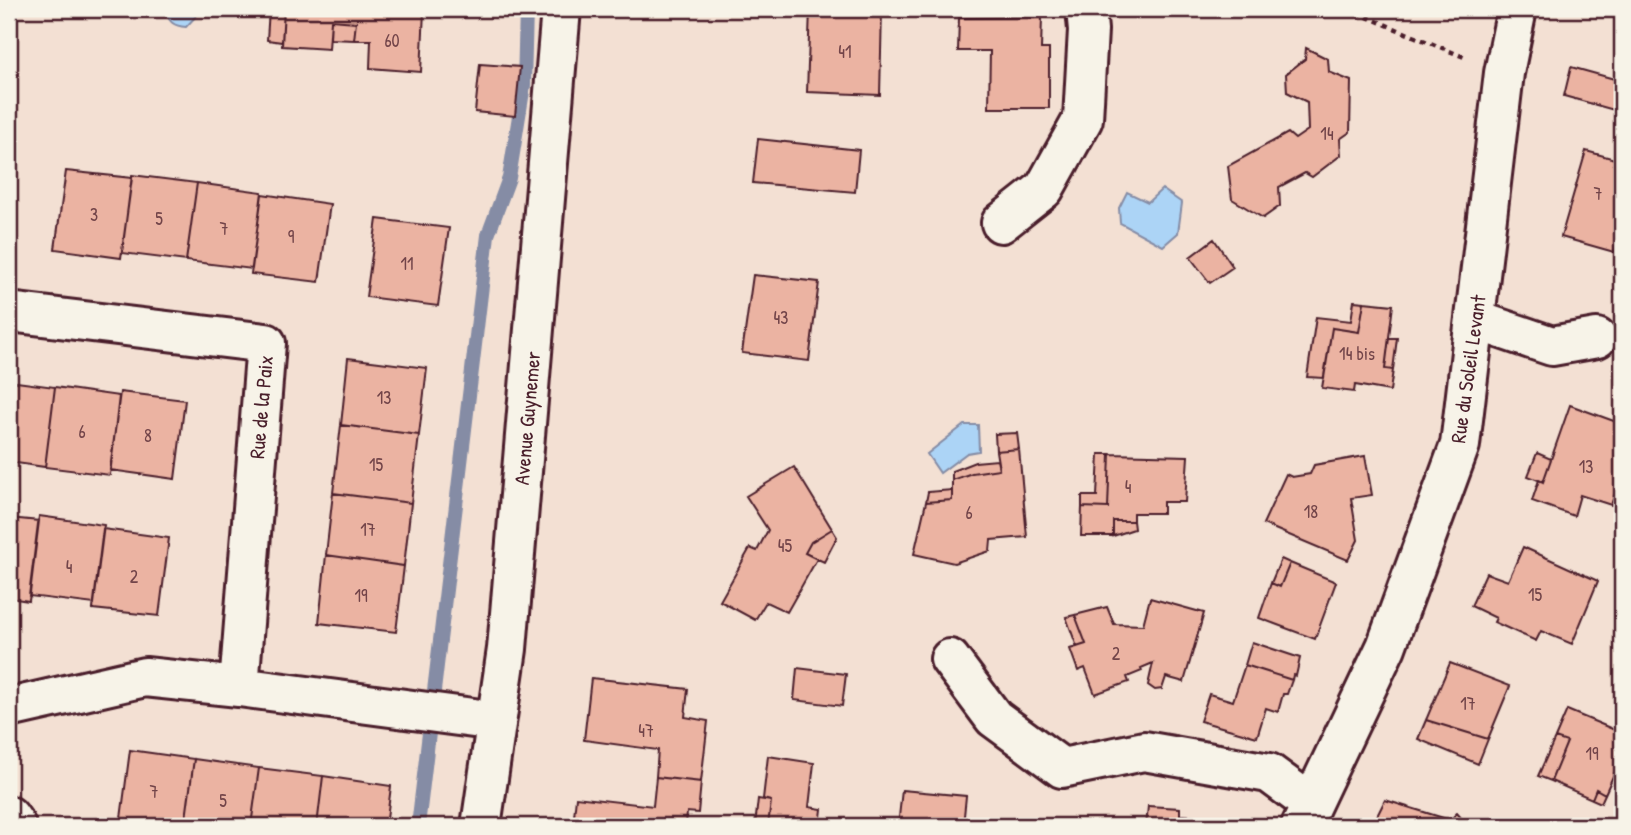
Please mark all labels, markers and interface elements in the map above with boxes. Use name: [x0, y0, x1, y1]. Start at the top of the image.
house number: 60: [384, 28, 400, 53]
house number: 41: [838, 39, 852, 64]
house number: 14: [1320, 121, 1334, 146]
house number: 7: [1594, 181, 1603, 206]
house number: 3: [90, 202, 98, 227]
house number: 5: [155, 206, 163, 231]
house number: 7: [220, 216, 229, 241]
house number: 9: [288, 224, 295, 249]
house number: 11: [400, 251, 414, 276]
street label: Rue du Soleil Levant: [1443, 292, 1493, 445]
house number: 43: [774, 305, 788, 330]
house number: 14 bis: [1339, 341, 1375, 366]
street label: Avenue Guynemer: [507, 350, 547, 486]
street label: Rue de la Paix: [242, 354, 280, 460]
house number: 13: [377, 385, 391, 410]
house number: 6: [78, 419, 86, 444]
house number: 8: [144, 423, 152, 448]
house number: 15: [369, 452, 383, 477]
house number: 13: [1579, 454, 1593, 479]
house number: 4: [1125, 474, 1132, 499]
house number: 18: [1304, 499, 1318, 524]
house number: 6: [965, 500, 973, 525]
house number: 17: [360, 517, 376, 542]
house number: 45: [778, 533, 793, 558]
house number: 4: [66, 554, 73, 579]
house number: 2: [130, 564, 139, 589]
house number: 15: [1528, 582, 1542, 607]
house number: 19: [354, 583, 368, 608]
house number: 2: [1112, 641, 1121, 666]
house number: 17: [1460, 691, 1476, 716]
house number: 47: [638, 718, 654, 743]
house number: 19: [1585, 741, 1599, 766]
house number: 7: [150, 779, 159, 804]
house number: 5: [219, 788, 227, 813]

